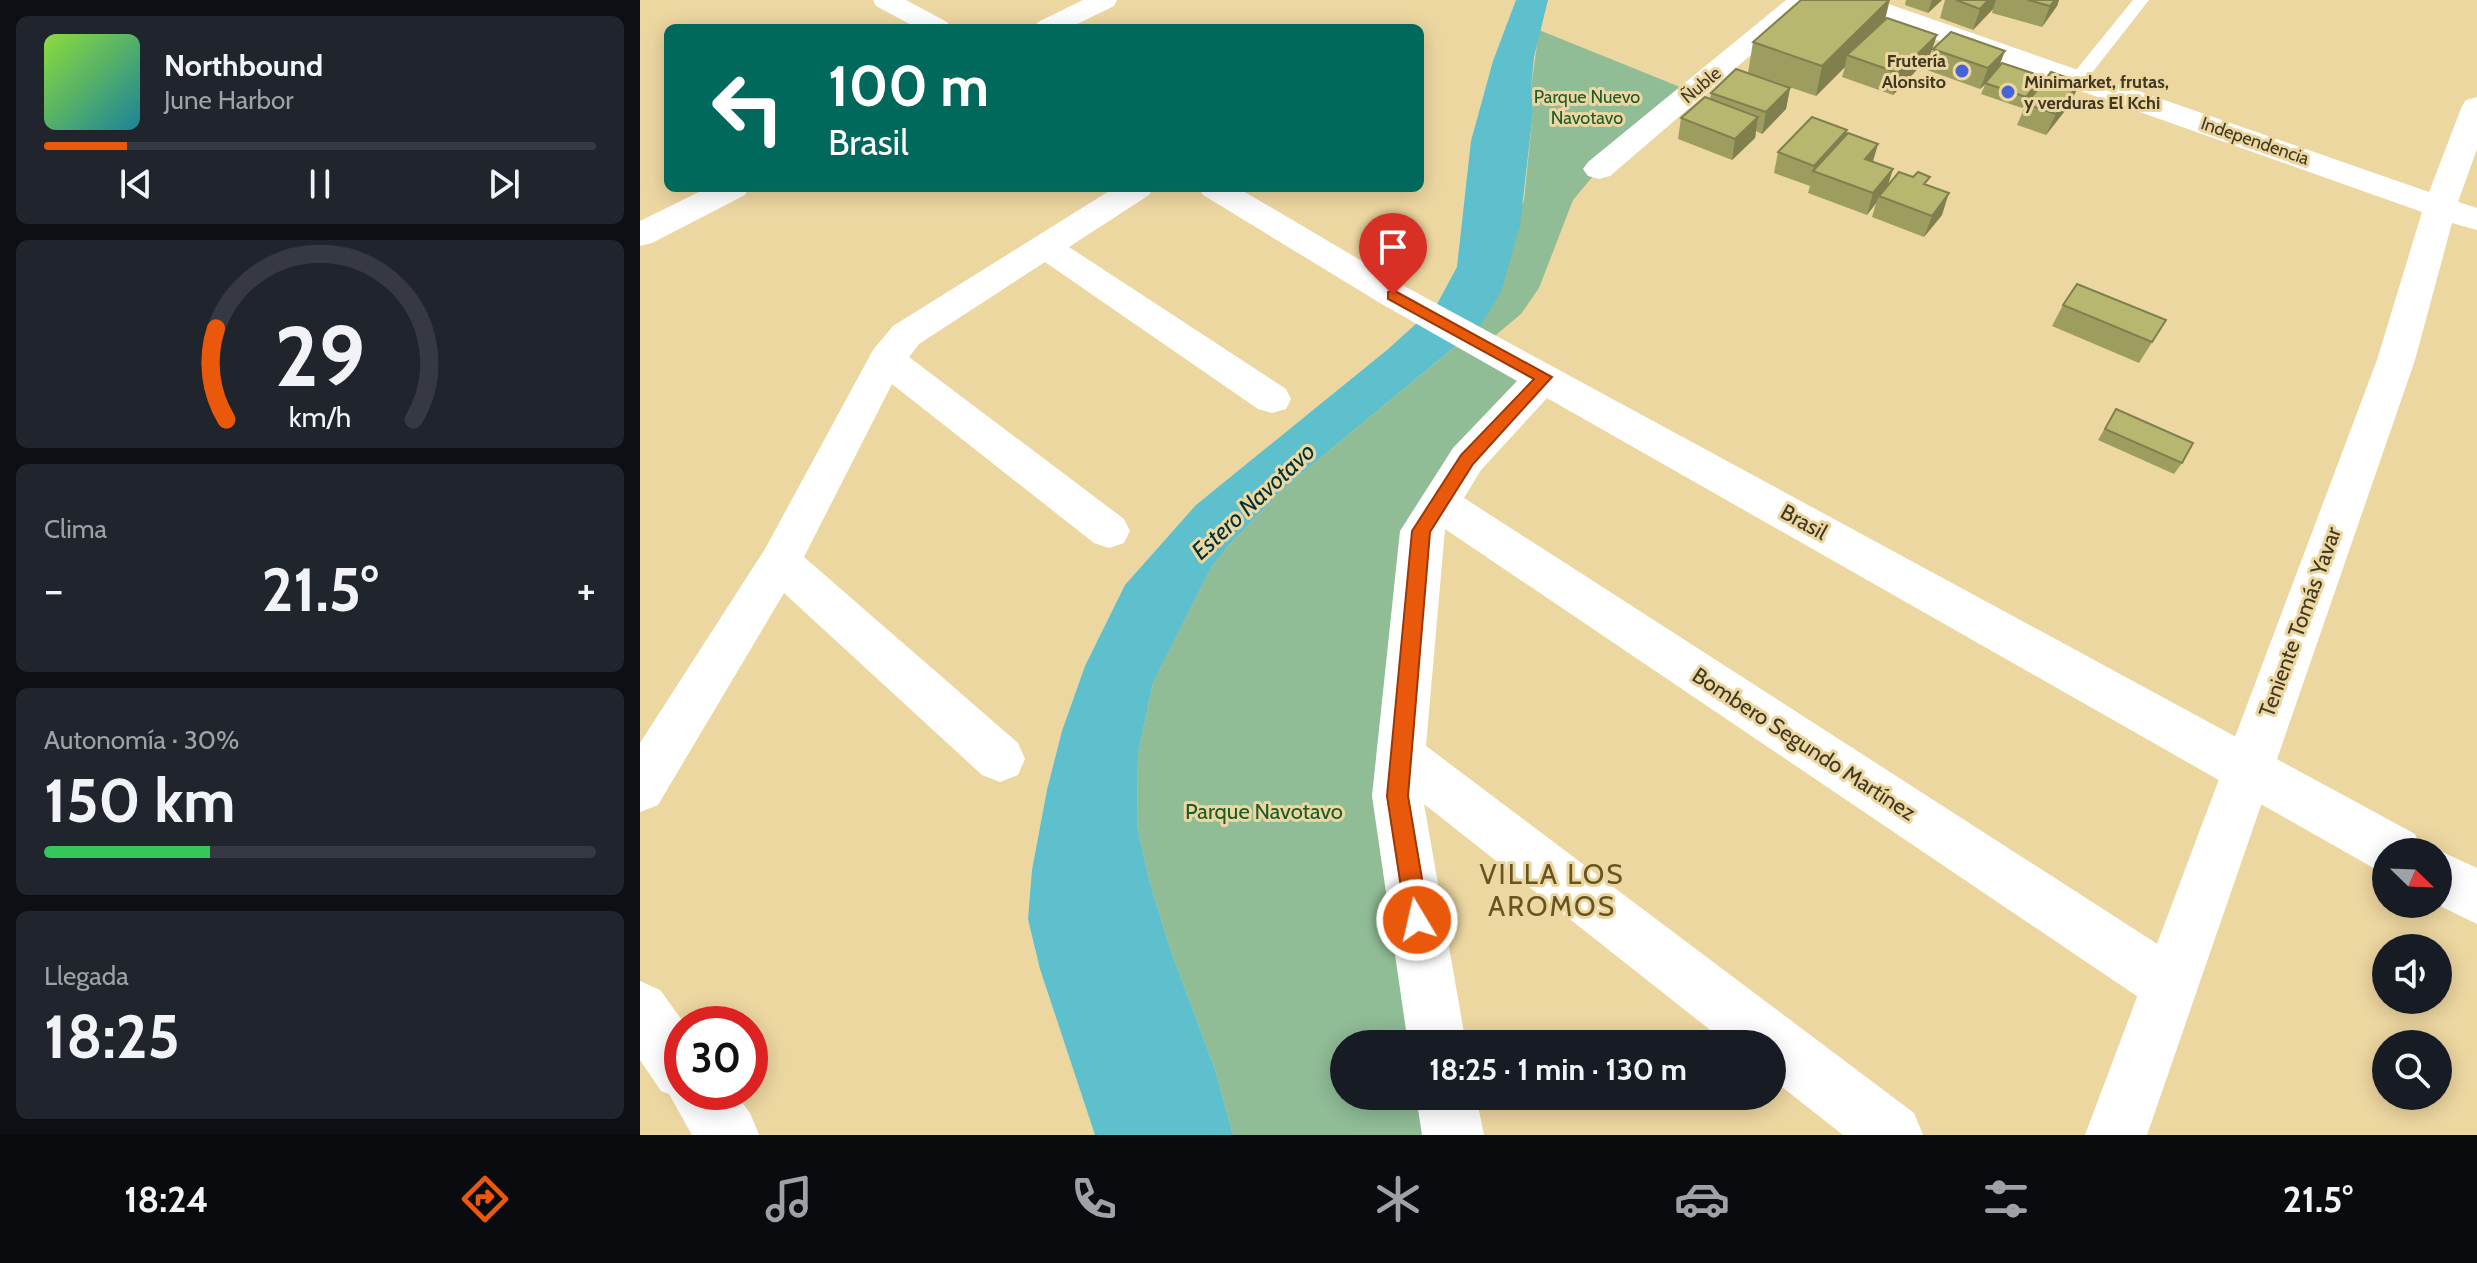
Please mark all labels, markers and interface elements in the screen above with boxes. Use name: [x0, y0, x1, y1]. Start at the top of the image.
text: Northbound: [164, 47, 323, 84]
place label: Frutería Alonsito: [1882, 50, 1946, 93]
text: 100 m: [828, 52, 989, 120]
icon: left: [696, 56, 800, 160]
street label: Ñuble: [1677, 62, 1725, 108]
marker: Frutería Alonsito: [1953, 62, 1971, 80]
place label: Minimarket, frutas, y verduras El Kchi: [2024, 71, 2169, 114]
marker: Minimarket, frutas, y verduras El Kchi: [1999, 83, 2017, 101]
text: June Harbor: [164, 84, 293, 116]
park label: Parque Nuevo Navotavo: [1534, 86, 1640, 129]
street label: Independencia: [2198, 112, 2312, 170]
text: Brasil: [828, 120, 909, 164]
icon: previous: [114, 162, 158, 206]
icon: pause: [298, 162, 342, 206]
icon: next: [482, 162, 526, 206]
pin: [1359, 213, 1427, 295]
icon: arrive: [1371, 225, 1415, 269]
text: 29: [275, 305, 365, 406]
text: km/h: [289, 399, 351, 434]
water label: Estero Navotavo: [1185, 436, 1321, 566]
street label: Brasil: [1776, 498, 1833, 546]
text: Clima: [44, 513, 107, 545]
street label: Teniente Tomás Yavar: [2253, 523, 2347, 721]
text: 21.5°: [262, 553, 378, 626]
text: −: [44, 563, 63, 616]
text: +: [577, 563, 596, 616]
street label: Bombero Segundo Martínez: [1687, 662, 1921, 826]
text: Autonomía · 30%: [44, 724, 239, 756]
text: 150 km: [44, 764, 235, 837]
park label: Parque Navotavo: [1185, 798, 1343, 825]
north arrow: [2372, 838, 2452, 918]
map controls: [2372, 838, 2452, 1110]
district label: VILLA LOS AROMOS: [1479, 857, 1625, 923]
position arrow: [1375, 878, 1459, 962]
button: sound: [2372, 934, 2452, 1014]
text: Llegada: [44, 960, 129, 992]
text: 18:25: [44, 1000, 180, 1073]
speed limit sign: 30: [664, 1006, 768, 1110]
button: search: [2372, 1030, 2452, 1110]
text: 18:25 · 1 min · 130 m: [1429, 1051, 1687, 1088]
icon: directions: [457, 1171, 513, 1227]
icon: music: [761, 1171, 817, 1227]
icon: phone: [1066, 1171, 1122, 1227]
icon: climate: [1370, 1171, 1426, 1227]
icon: car: [1674, 1171, 1730, 1227]
icon: filters: [1978, 1171, 2034, 1227]
text: 18:24: [124, 1177, 209, 1221]
text: 21.5°: [2283, 1177, 2353, 1221]

